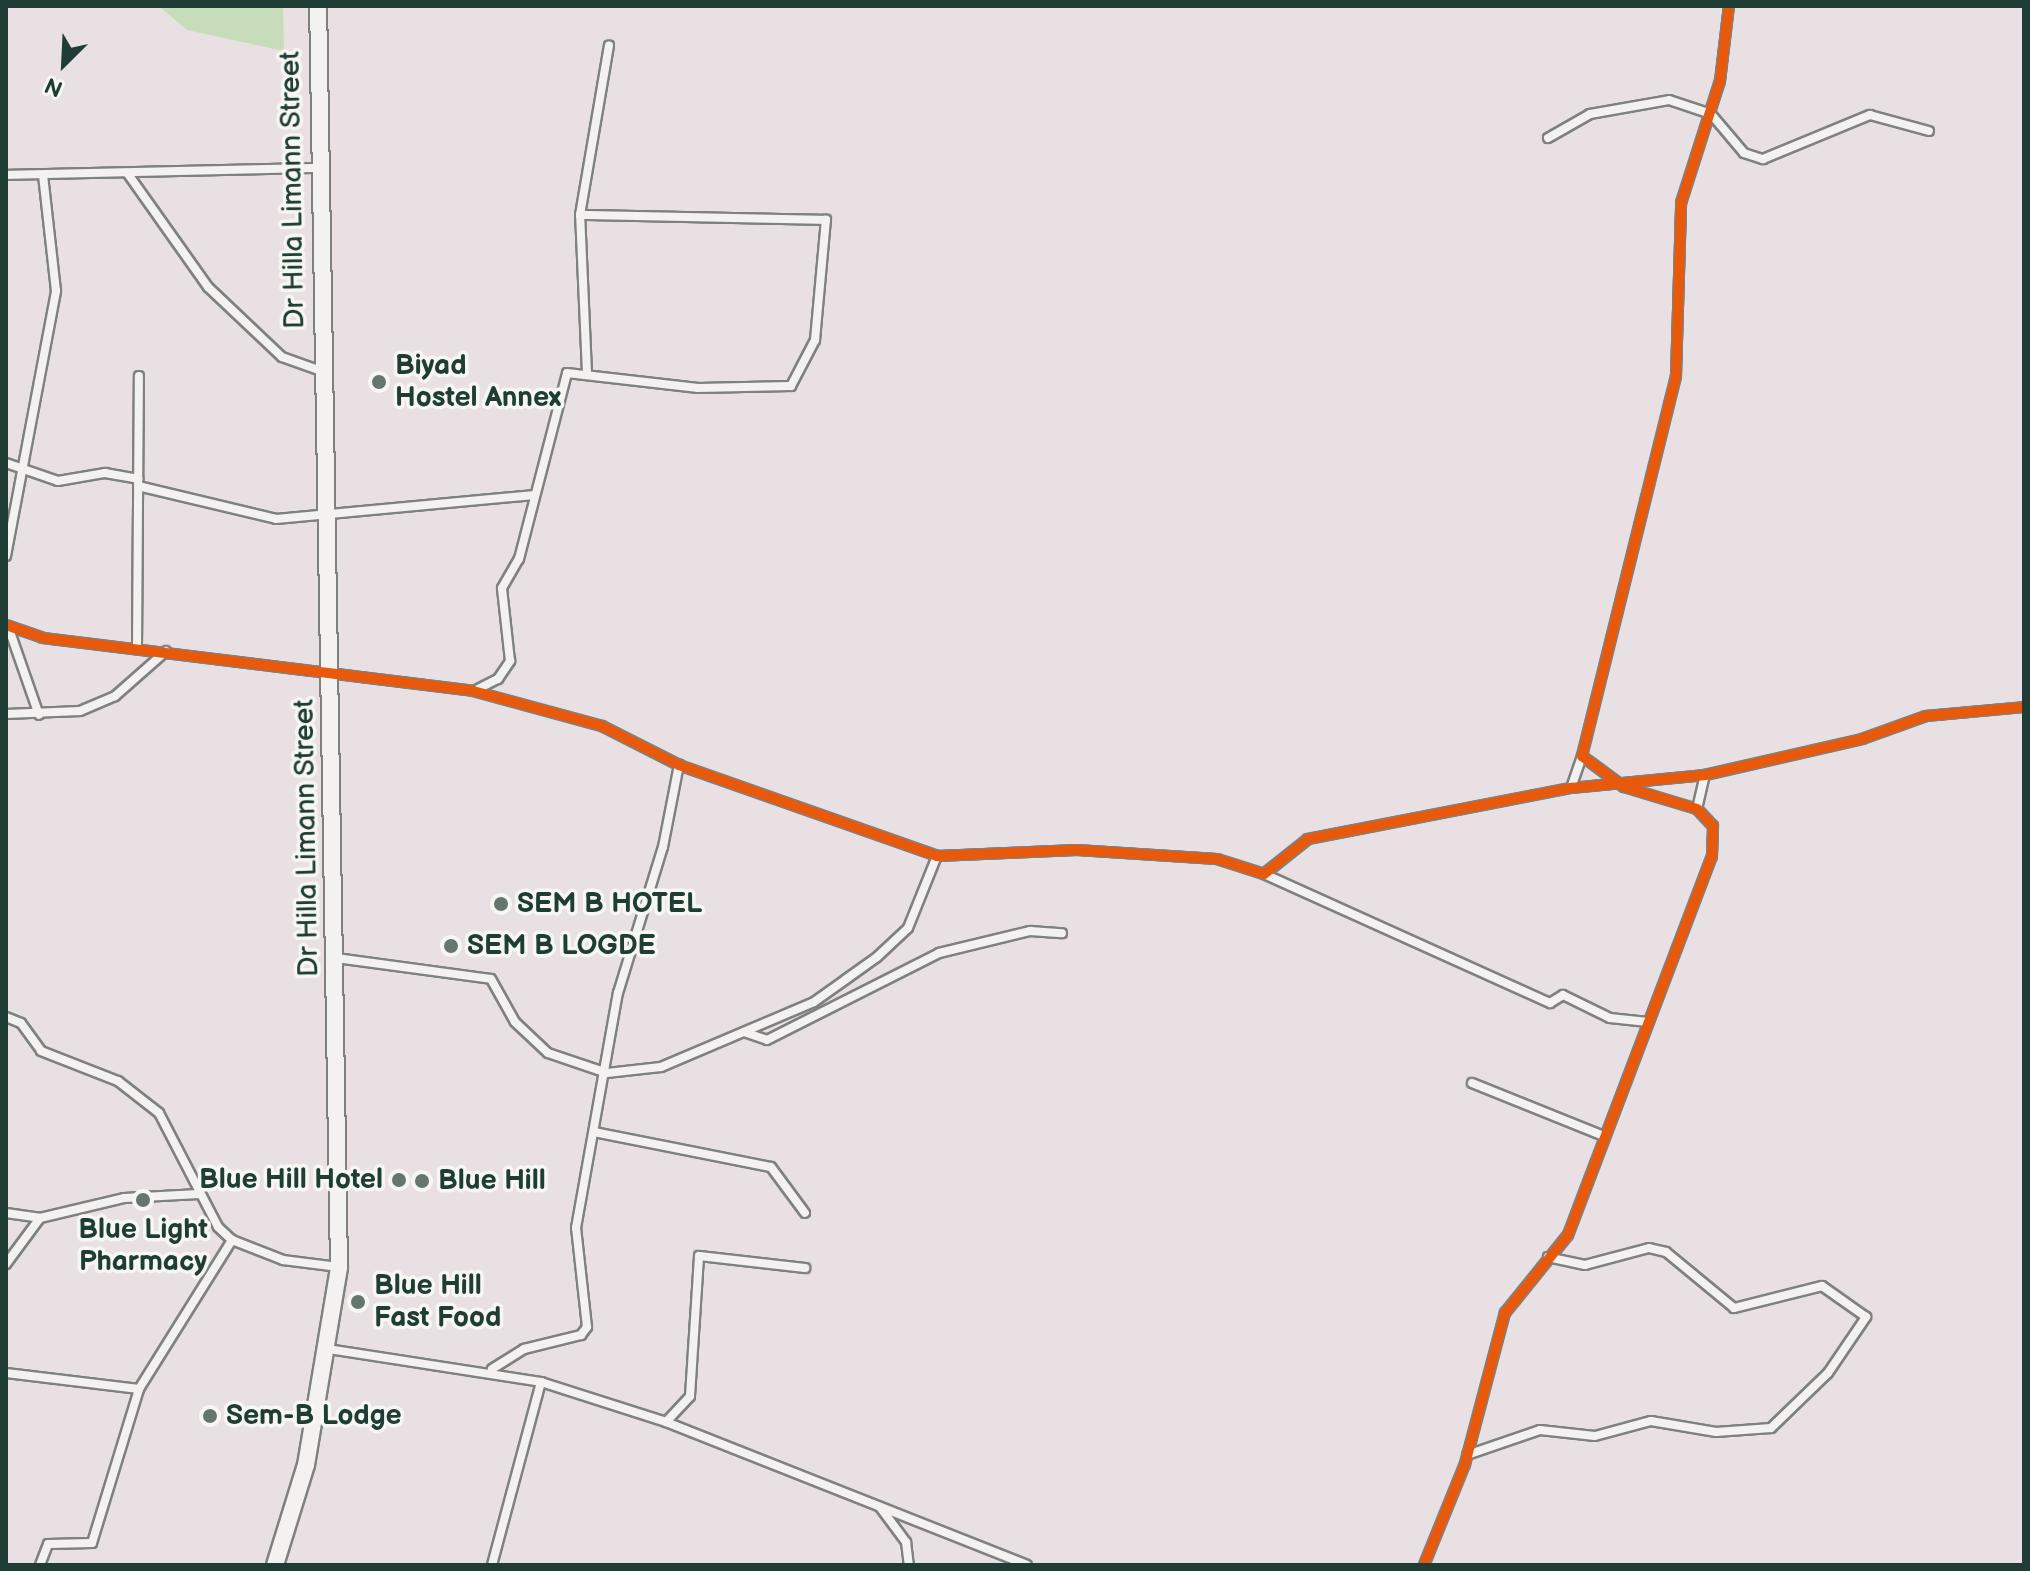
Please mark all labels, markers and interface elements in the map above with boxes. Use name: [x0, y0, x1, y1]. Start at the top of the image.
north arrow: [24, 24, 104, 104]
street label: Dr Hilla Limann Street: [274, 50, 312, 330]
text: N: [41, 71, 67, 102]
place label: Biyad Hostel Annex: [395, 349, 561, 415]
marker: Biyad Hostel Annex: [370, 373, 388, 391]
street label: Dr Hilla Limann Street: [288, 698, 326, 978]
place label: SEM B HOTEL: [517, 887, 702, 921]
marker: SEM B HOTEL: [492, 895, 510, 913]
place label: SEM B LOGDE: [467, 929, 656, 963]
marker: SEM B LOGDE: [442, 937, 460, 955]
place label: Blue Hill Hotel: [199, 1163, 383, 1197]
place label: Blue Hill: [438, 1164, 546, 1198]
marker: Blue Hill Hotel: [390, 1171, 408, 1189]
marker: Blue Hill: [413, 1172, 431, 1190]
marker: Blue Light Pharmacy: [134, 1191, 152, 1209]
place label: Blue Light Pharmacy: [78, 1213, 208, 1279]
place label: Blue Hill Fast Food: [374, 1269, 501, 1335]
marker: Blue Hill Fast Food: [349, 1293, 367, 1311]
place label: Sem-B Lodge: [226, 1399, 402, 1433]
marker: Sem-B Lodge: [201, 1407, 219, 1425]

